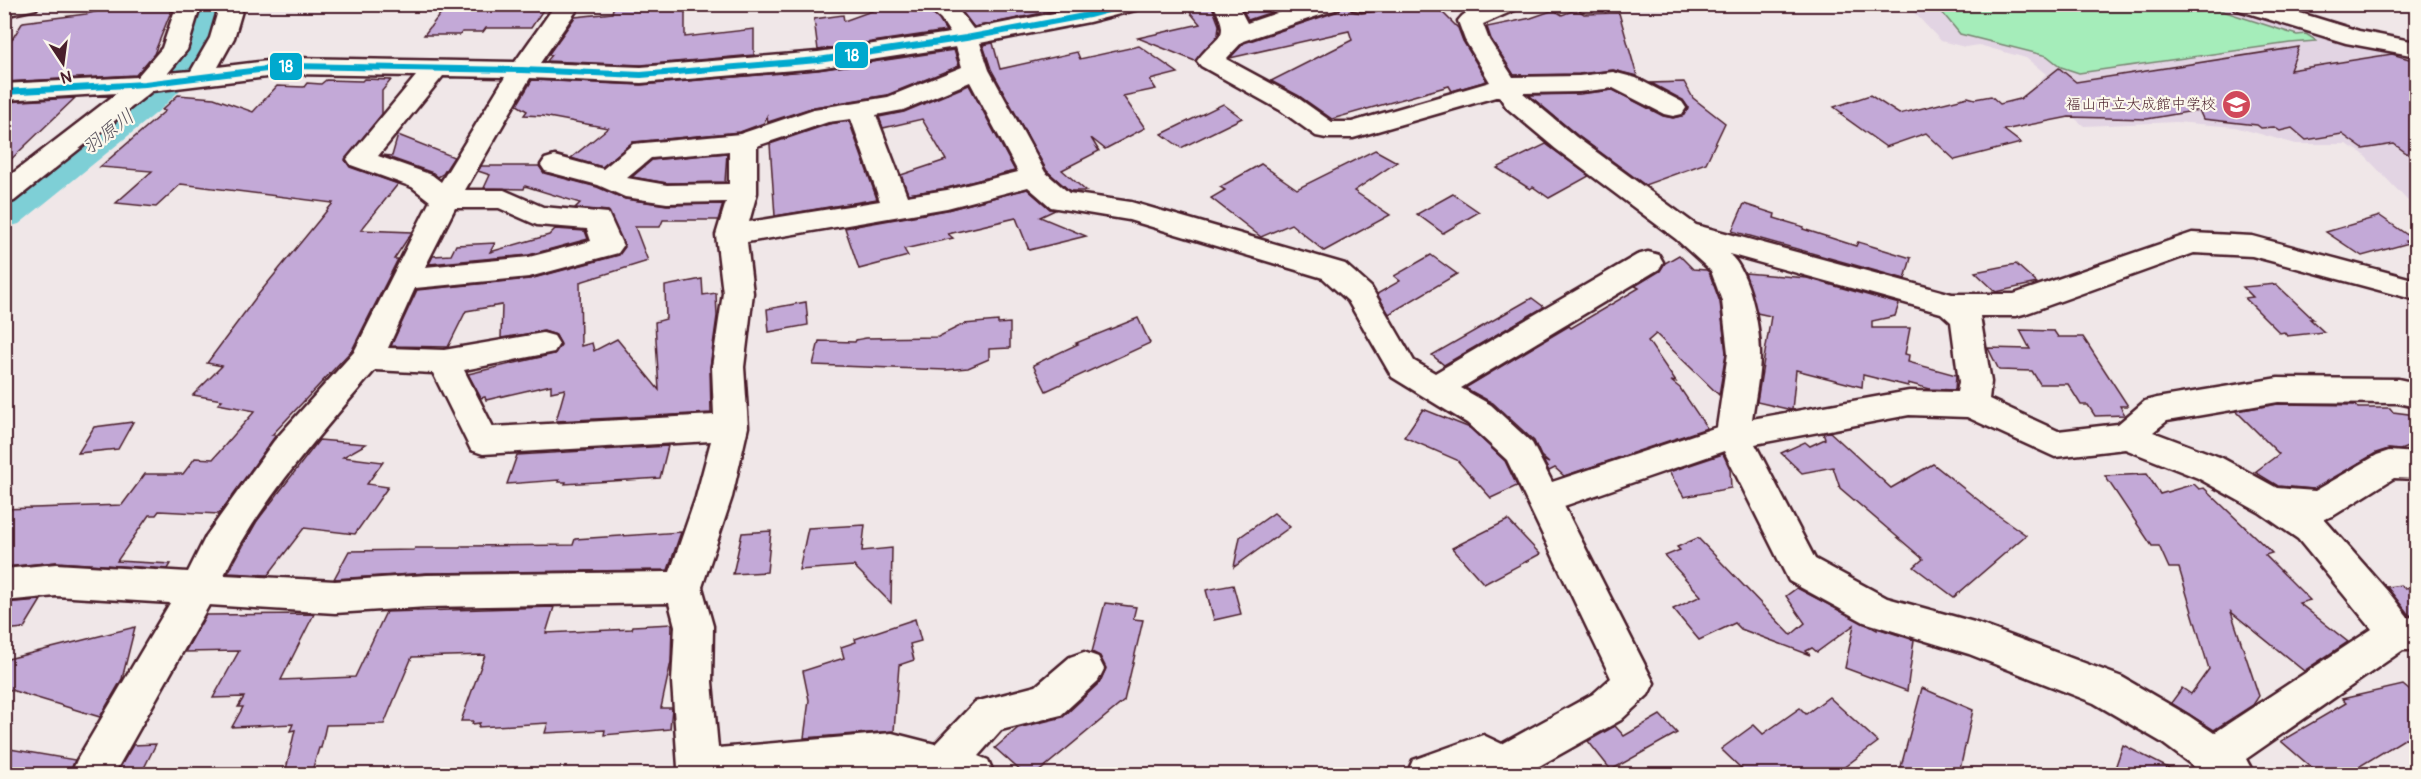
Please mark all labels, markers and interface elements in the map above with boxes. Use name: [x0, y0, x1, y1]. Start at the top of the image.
north arrow: [33, 33, 93, 93]
line badge: 18: [834, 41, 869, 69]
text: 18: [845, 46, 859, 66]
line badge: 18: [269, 52, 303, 81]
text: 18: [279, 57, 293, 77]
text: N: [58, 66, 74, 88]
school or university icon: 福山市立大成館中学校: [2221, 88, 2253, 120]
place label: 福山市立大成館中学校: [2066, 95, 2216, 114]
water label: 羽原川: [77, 104, 139, 160]

